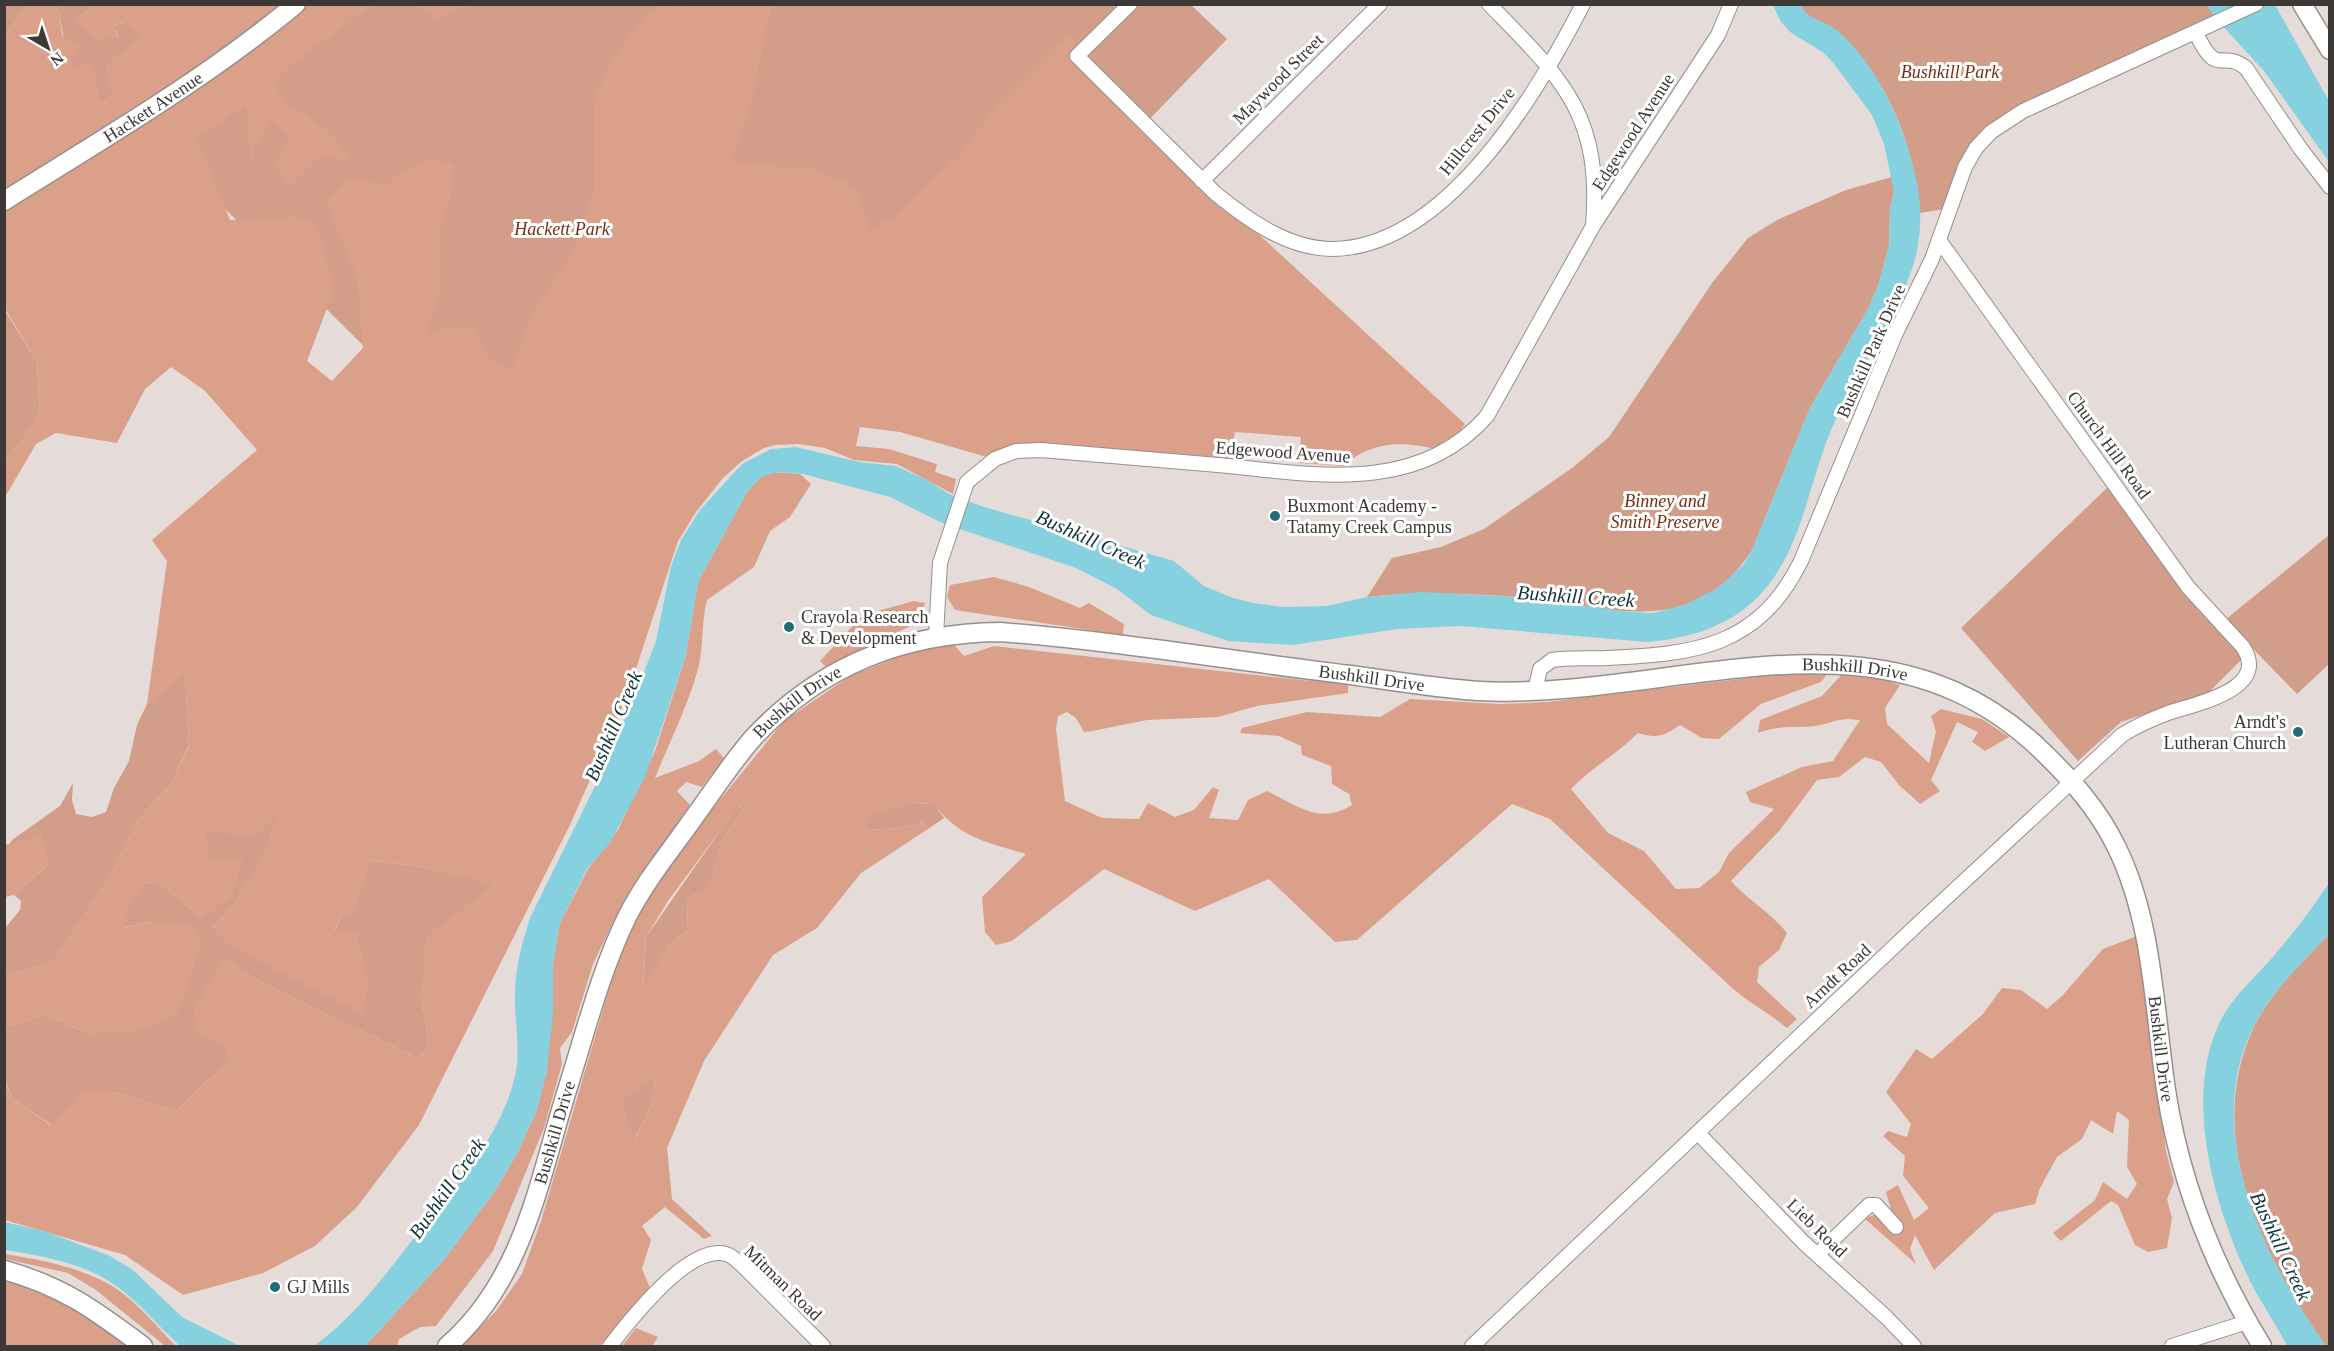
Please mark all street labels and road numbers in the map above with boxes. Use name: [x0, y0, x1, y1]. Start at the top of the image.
street label: Maywood Street: [1229, 30, 1327, 128]
street label: Hackett Avenue: [100, 68, 206, 147]
street label: Edgewood Avenue: [1588, 70, 1678, 194]
street label: Hillcrest Drive: [1435, 83, 1519, 179]
street label: Bushkill Park Drive: [1833, 281, 1909, 421]
street label: Church Hill Road: [2063, 387, 2155, 503]
street label: Edgewood Avenue: [1215, 437, 1351, 467]
street label: Bushkill Drive: [1802, 654, 1910, 685]
street label: Bushkill Drive: [749, 661, 845, 742]
street label: Bushkill Drive: [1318, 661, 1426, 695]
street label: Arndt Road: [1799, 940, 1875, 1012]
street label: Bushkill Drive: [2145, 995, 2178, 1103]
street label: Bushkill Drive: [530, 1078, 579, 1187]
street label: Lieb Road: [1783, 1195, 1851, 1261]
street label: Mitman Road: [740, 1241, 826, 1325]

